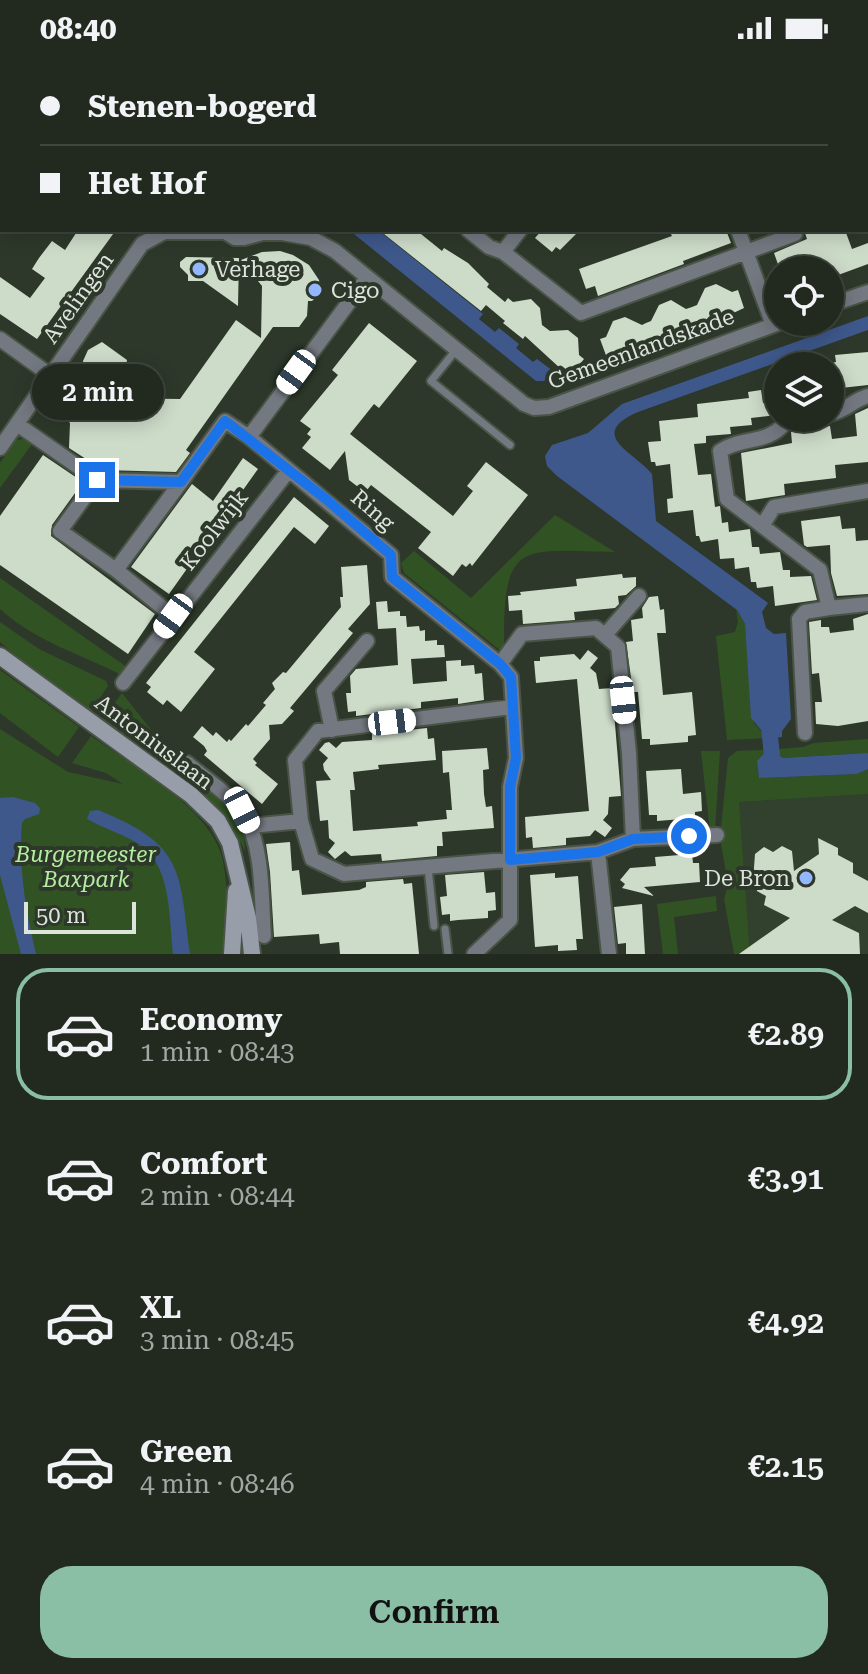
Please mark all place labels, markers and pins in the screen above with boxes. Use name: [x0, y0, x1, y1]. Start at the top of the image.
place label: Verhage: [215, 257, 300, 282]
marker: Verhage: [190, 260, 208, 278]
place label: Cigo: [331, 278, 379, 303]
marker: Cigo: [306, 281, 324, 299]
place label: De Bron: [704, 866, 790, 891]
marker: De Bron: [797, 869, 815, 887]

